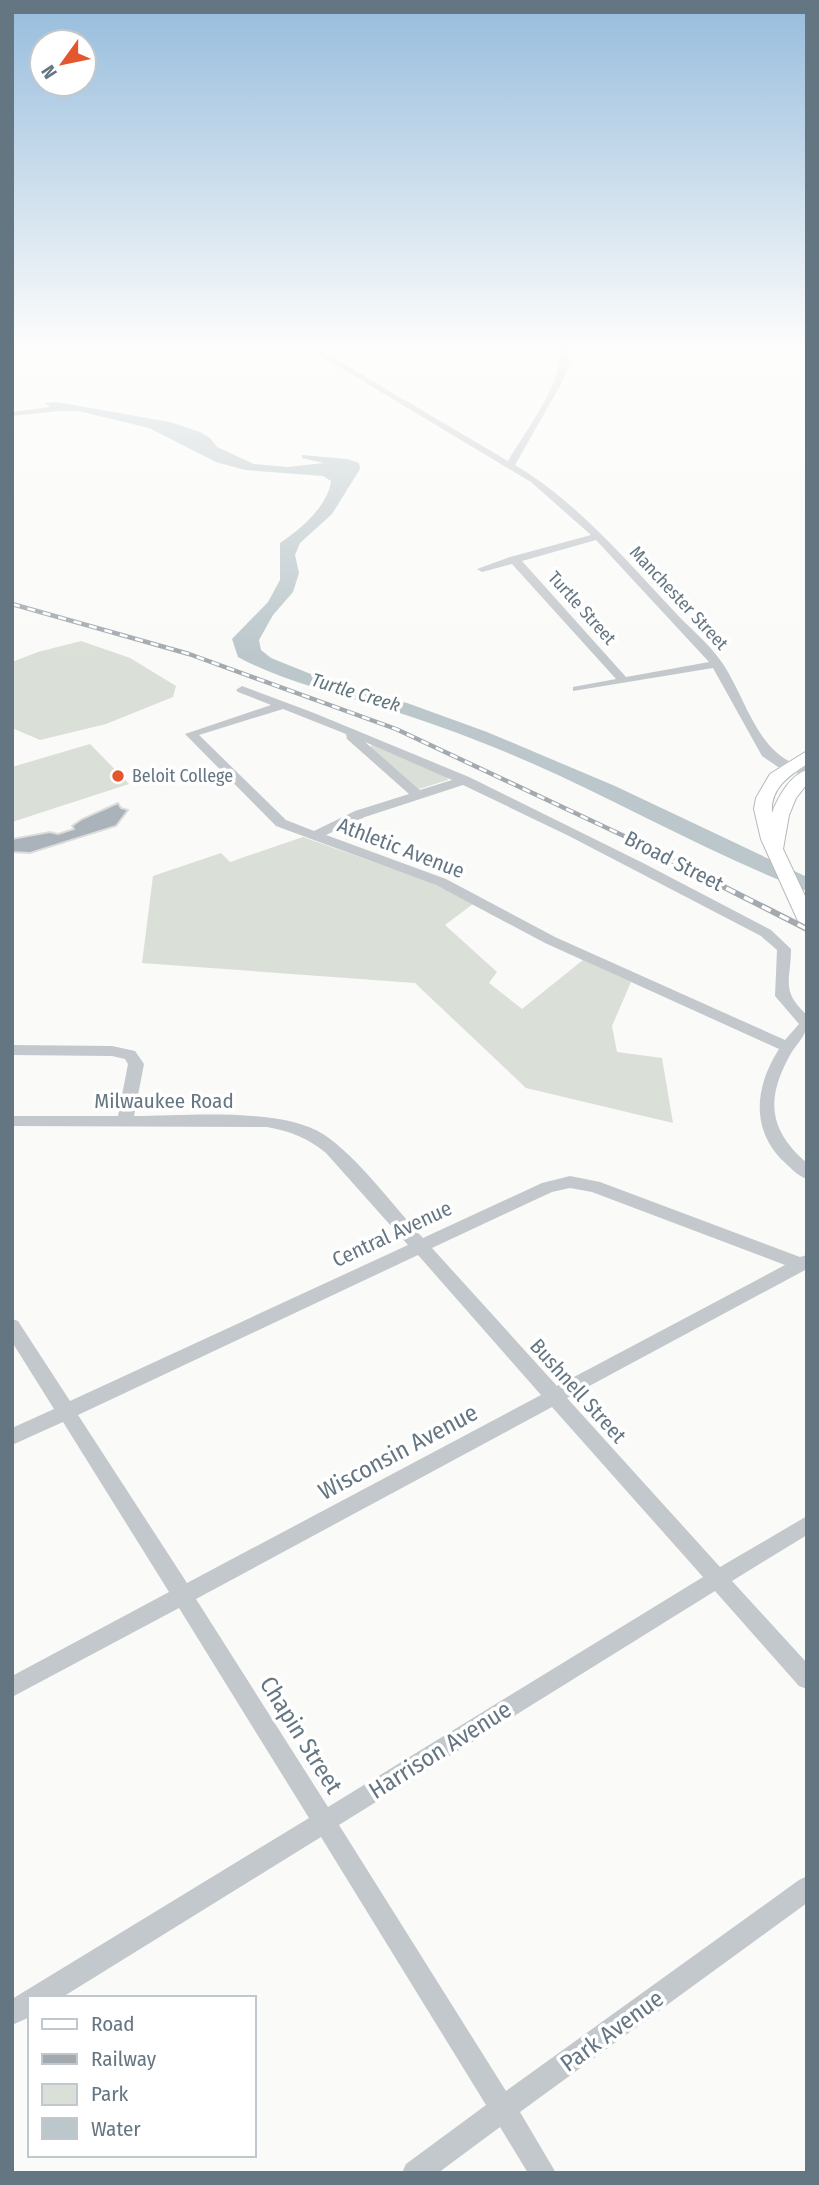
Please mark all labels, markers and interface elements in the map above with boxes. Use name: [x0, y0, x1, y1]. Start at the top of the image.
north arrow: [28, 28, 98, 98]
text: N: [36, 61, 62, 83]
street label: Manchester Street: [625, 541, 733, 655]
street label: Turtle Street: [543, 567, 621, 649]
water label: Turtle Creek: [309, 668, 403, 717]
place label: Beloit College: [132, 765, 233, 787]
marker: Beloit College: [110, 768, 126, 784]
street label: Athletic Avenue: [334, 812, 468, 884]
street label: Broad Street: [620, 825, 728, 897]
street label: Milwaukee Road: [94, 1088, 234, 1114]
street label: Central Avenue: [328, 1195, 456, 1273]
street label: Bushnell Street: [524, 1333, 632, 1449]
street label: Wisconsin Avenue: [314, 1398, 482, 1506]
street label: Chapin Street: [254, 1671, 348, 1799]
street label: Harrison Avenue: [364, 1695, 516, 1805]
street label: Park Avenue: [555, 1984, 669, 2078]
legend: [28, 1996, 256, 2157]
text: Road: [91, 2011, 135, 2037]
text: Railway: [91, 2046, 157, 2072]
text: Park: [91, 2081, 129, 2107]
text: Water: [91, 2116, 141, 2142]

